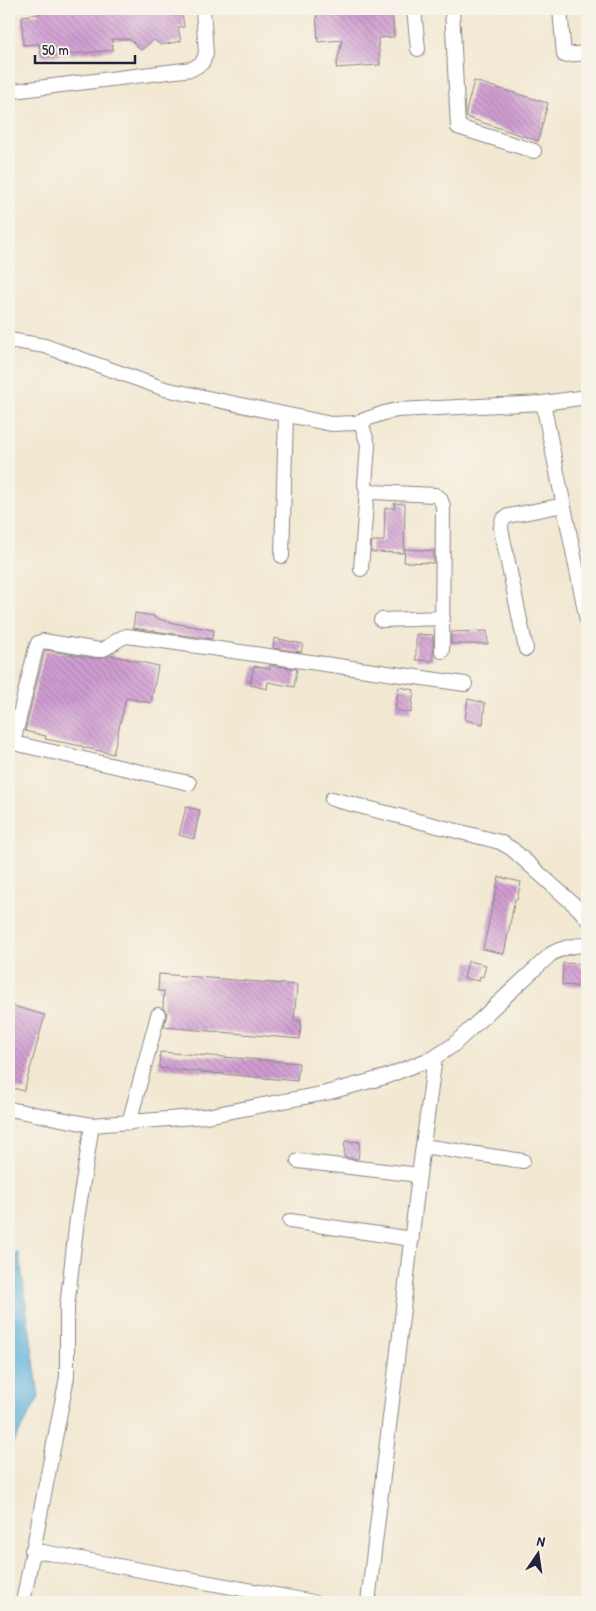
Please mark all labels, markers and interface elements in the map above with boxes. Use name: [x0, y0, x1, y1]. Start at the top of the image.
scale bar: [35, 32, 135, 64]
text: 50 m: [42, 39, 69, 60]
north arrow: [514, 1528, 564, 1578]
text: N: [535, 1531, 547, 1551]

